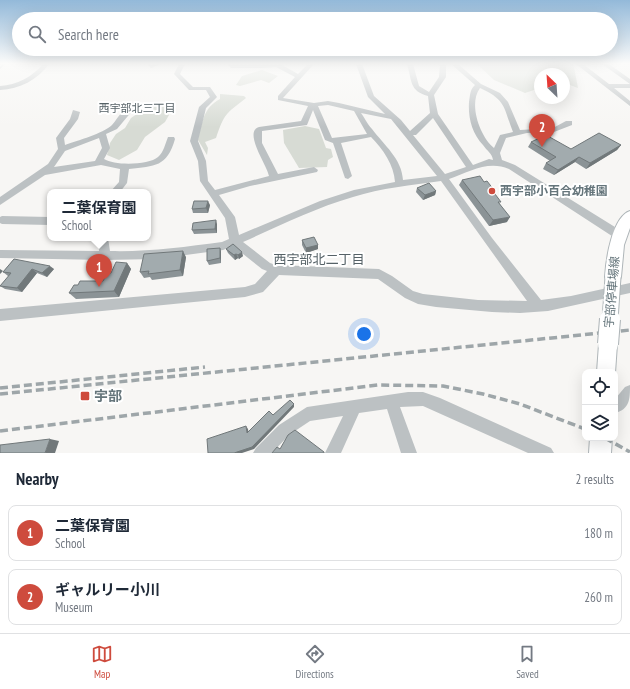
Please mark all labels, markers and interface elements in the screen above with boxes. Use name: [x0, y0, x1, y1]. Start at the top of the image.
search box: [12, 12, 618, 56]
icon: search: [26, 23, 48, 45]
text: Search here: [58, 25, 119, 44]
north arrow: [534, 68, 570, 104]
district label: 西宇部北三丁目: [99, 101, 176, 115]
pin: 2: [529, 114, 555, 147]
place label: 西宇部小百合幼稚園: [500, 183, 608, 198]
marker: 西宇部小百合幼稚園: [487, 186, 497, 196]
popup: [47, 189, 151, 241]
text: 二葉保育園: [61, 198, 137, 217]
text: School: [61, 217, 92, 234]
district label: 西宇部北二丁目: [273, 251, 365, 268]
pin: 1: [86, 254, 112, 287]
street label: 宇部停車場線: [601, 255, 622, 328]
your location: [354, 324, 374, 344]
map controls: [582, 369, 618, 441]
button: locate: [582, 369, 618, 405]
place label: 宇部: [94, 387, 122, 405]
marker: 宇部: [79, 390, 91, 402]
button: layers: [582, 405, 618, 441]
text: Nearby: [16, 468, 59, 490]
text: 2 results: [575, 471, 614, 488]
text: 二葉保育園: [55, 516, 130, 535]
text: 1: [27, 525, 33, 542]
text: 180 m: [584, 525, 613, 542]
text: School: [55, 535, 85, 552]
text: ギャルリー小川: [55, 580, 160, 599]
text: 2: [27, 589, 33, 606]
text: 260 m: [584, 589, 613, 606]
text: Museum: [55, 599, 93, 616]
tab: Map: [91, 643, 113, 681]
tab: Directions: [296, 643, 334, 681]
tab: Saved: [516, 643, 539, 681]

